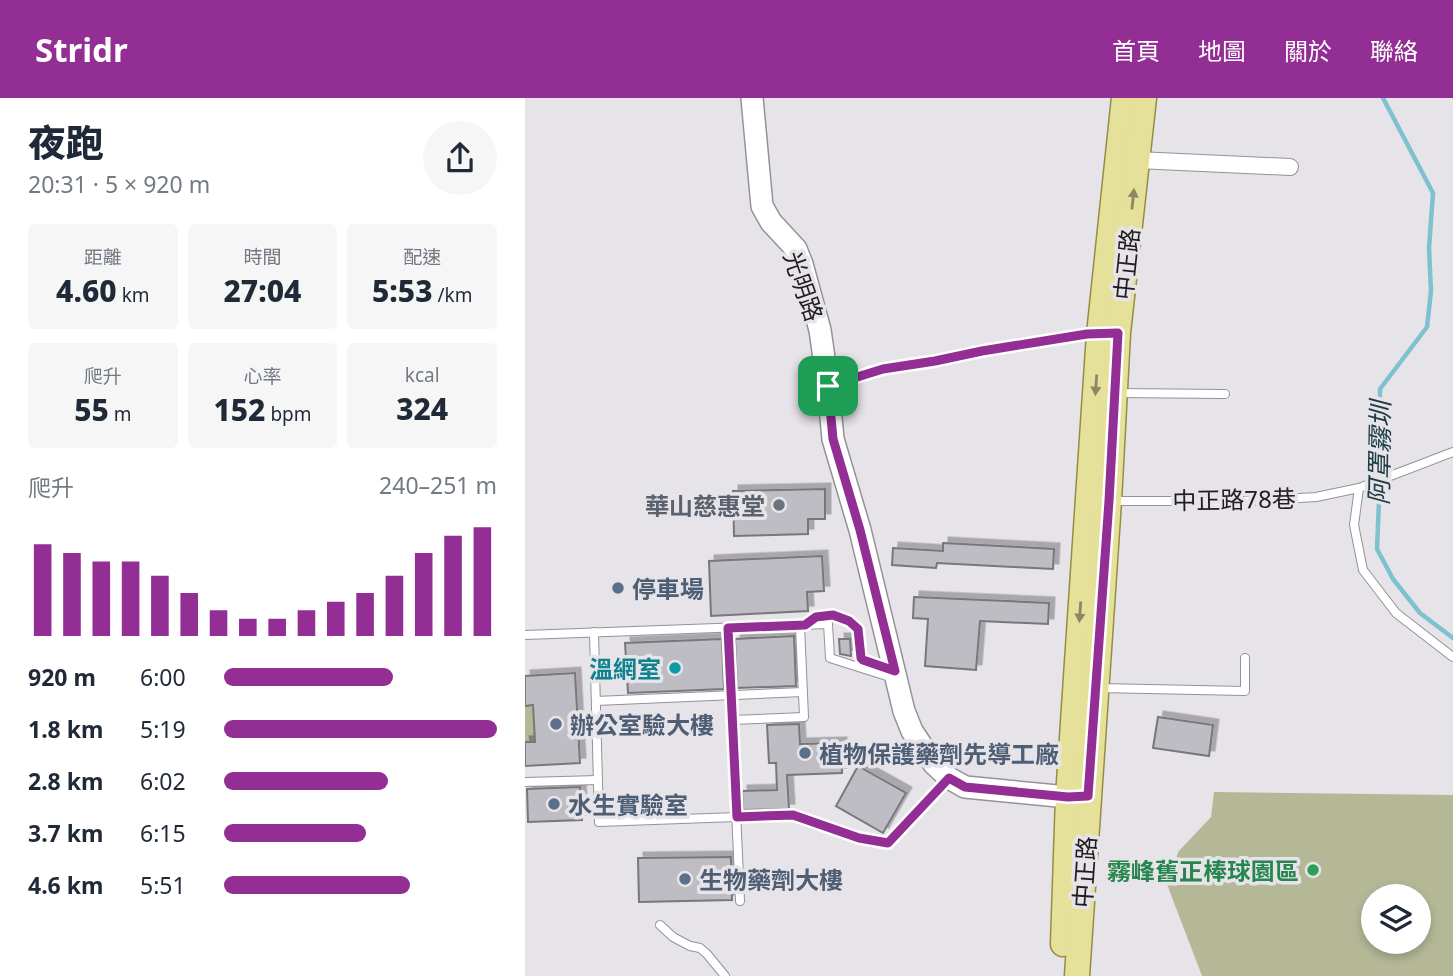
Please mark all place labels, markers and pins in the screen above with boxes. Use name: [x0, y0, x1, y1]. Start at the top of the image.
pin: [798, 356, 858, 416]
place label: 華山慈惠堂: [645, 489, 765, 522]
marker: 華山慈惠堂: [771, 497, 787, 513]
place label: 停車場: [632, 572, 704, 605]
marker: 停車場: [610, 580, 626, 596]
place label: 溫網室: [589, 652, 661, 685]
marker: 溫網室: [667, 660, 683, 676]
place label: 辦公室驗大樓: [570, 708, 714, 741]
marker: 辦公室驗大樓: [548, 716, 564, 732]
place label: 植物保護藥劑先導工廠: [819, 737, 1059, 770]
marker: 植物保護藥劑先導工廠: [797, 745, 813, 761]
place label: 水生實驗室: [568, 788, 688, 821]
marker: 水生實驗室: [546, 796, 562, 812]
place label: 霧峰舊正棒球園區: [1107, 854, 1299, 887]
marker: 霧峰舊正棒球園區: [1305, 862, 1321, 878]
place label: 生物藥劑大樓: [699, 863, 843, 896]
marker: 生物藥劑大樓: [677, 871, 693, 887]

